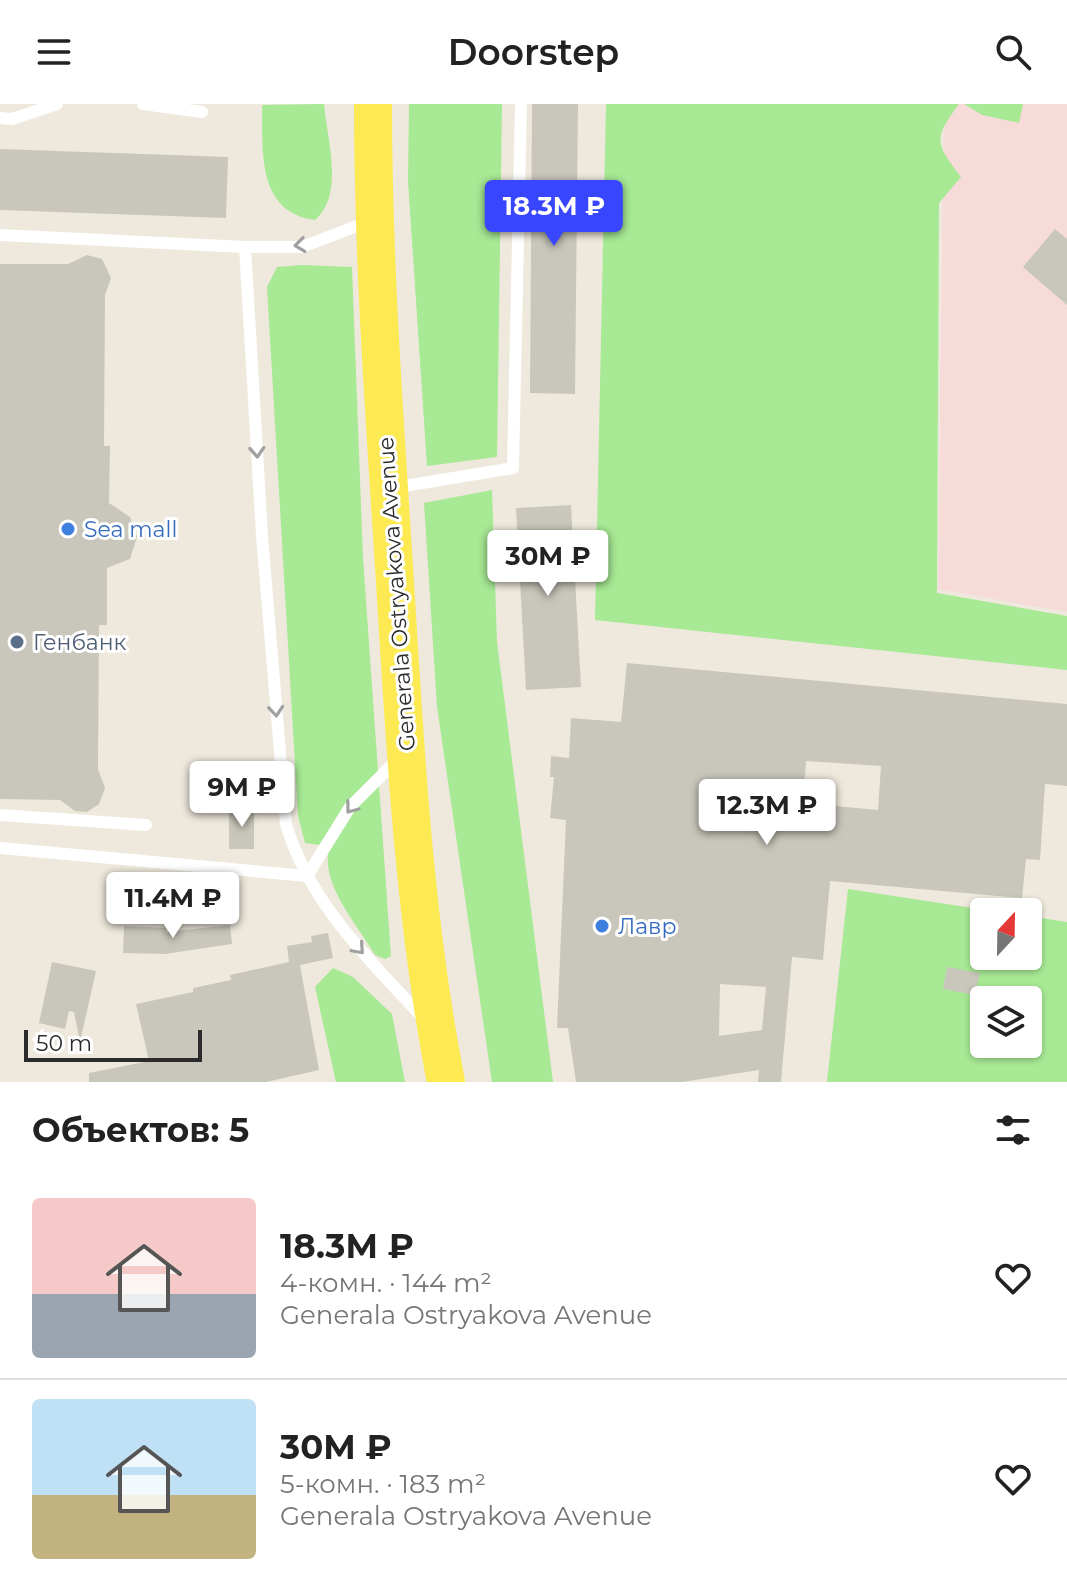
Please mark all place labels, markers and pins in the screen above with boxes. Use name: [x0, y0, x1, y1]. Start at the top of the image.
pin: 18.3M ₽: [480, 180, 628, 248]
place label: Sea mall: [84, 516, 177, 543]
marker: Sea mall: [59, 520, 77, 538]
pin: 30M ₽: [492, 530, 604, 598]
place label: Генбанк: [33, 629, 126, 656]
marker: Генбанк: [8, 633, 26, 651]
pin: 9M ₽: [195, 761, 289, 829]
pin: 12.3M ₽: [693, 779, 841, 847]
pin: 11.4M ₽: [99, 872, 247, 940]
place label: Лавр: [618, 913, 677, 940]
marker: Лавр: [593, 917, 611, 935]

